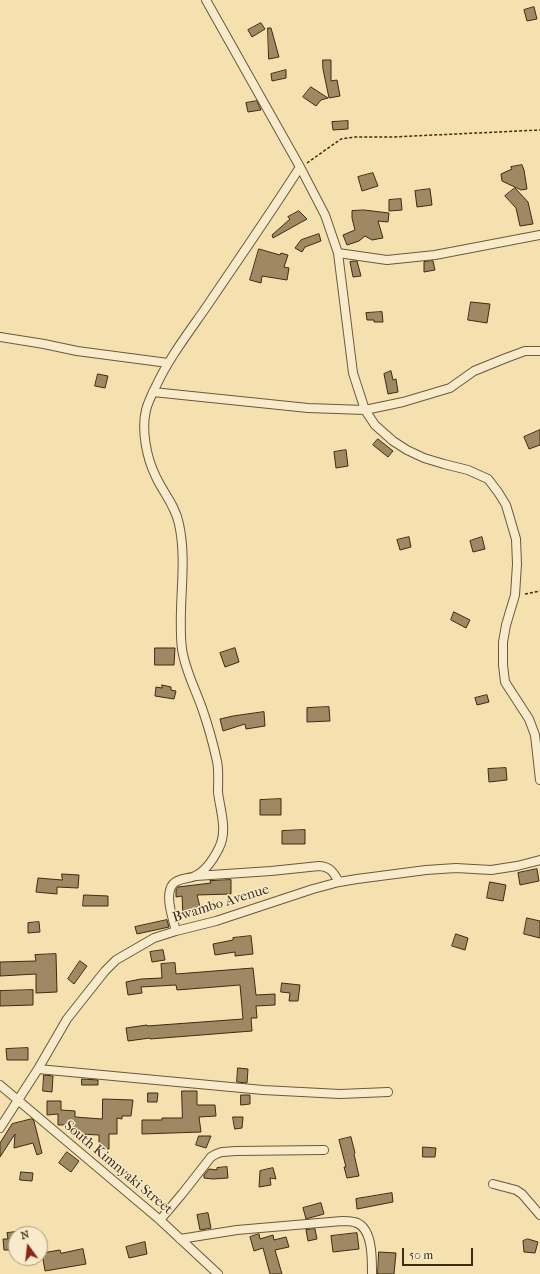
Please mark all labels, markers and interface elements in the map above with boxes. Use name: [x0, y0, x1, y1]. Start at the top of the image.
street label: Bwambo Avenue: [171, 881, 271, 927]
street label: South Kimnyaki Street: [60, 1118, 176, 1218]
north arrow: [8, 1226, 48, 1266]
text: N: [19, 1228, 31, 1242]
scale bar: [404, 1240, 475, 1266]
text: 50 m: [409, 1248, 433, 1262]

